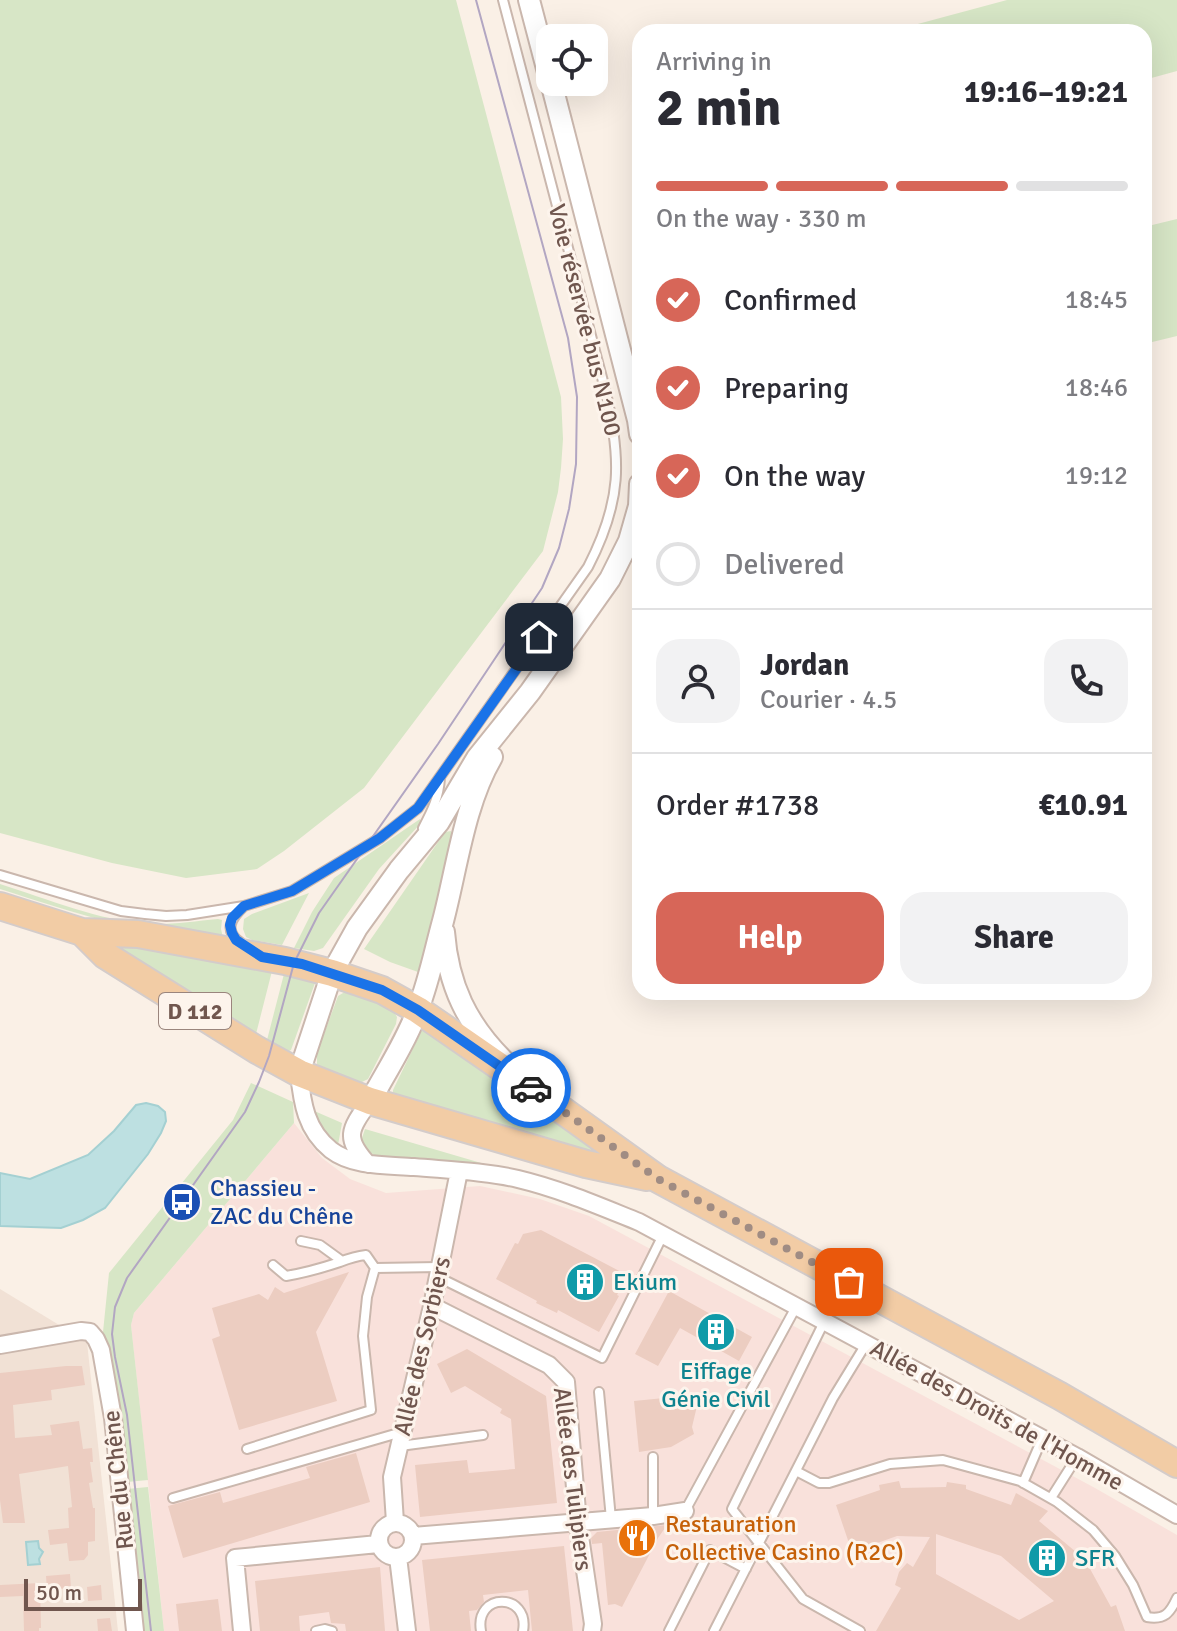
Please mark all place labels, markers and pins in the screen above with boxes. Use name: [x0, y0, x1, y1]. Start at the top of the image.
pin: [505, 603, 573, 671]
place label: Chassieu - ZAC du Chêne: [210, 1173, 353, 1231]
bus stop icon: Chassieu - ZAC du Chêne: [161, 1181, 203, 1223]
pin: [815, 1248, 883, 1316]
building icon: Ekium: [564, 1261, 606, 1303]
place label: Ekium: [613, 1267, 677, 1297]
building icon: Eiffage Génie Civil: [695, 1311, 737, 1353]
place label: Eiffage Génie Civil: [661, 1356, 771, 1414]
place label: Restauration Collective Casino (R2C): [665, 1509, 904, 1567]
restaurant icon: Restauration Collective Casino (R2C): [616, 1517, 658, 1559]
building icon: SFR: [1026, 1537, 1068, 1579]
place label: SFR: [1075, 1543, 1115, 1573]

